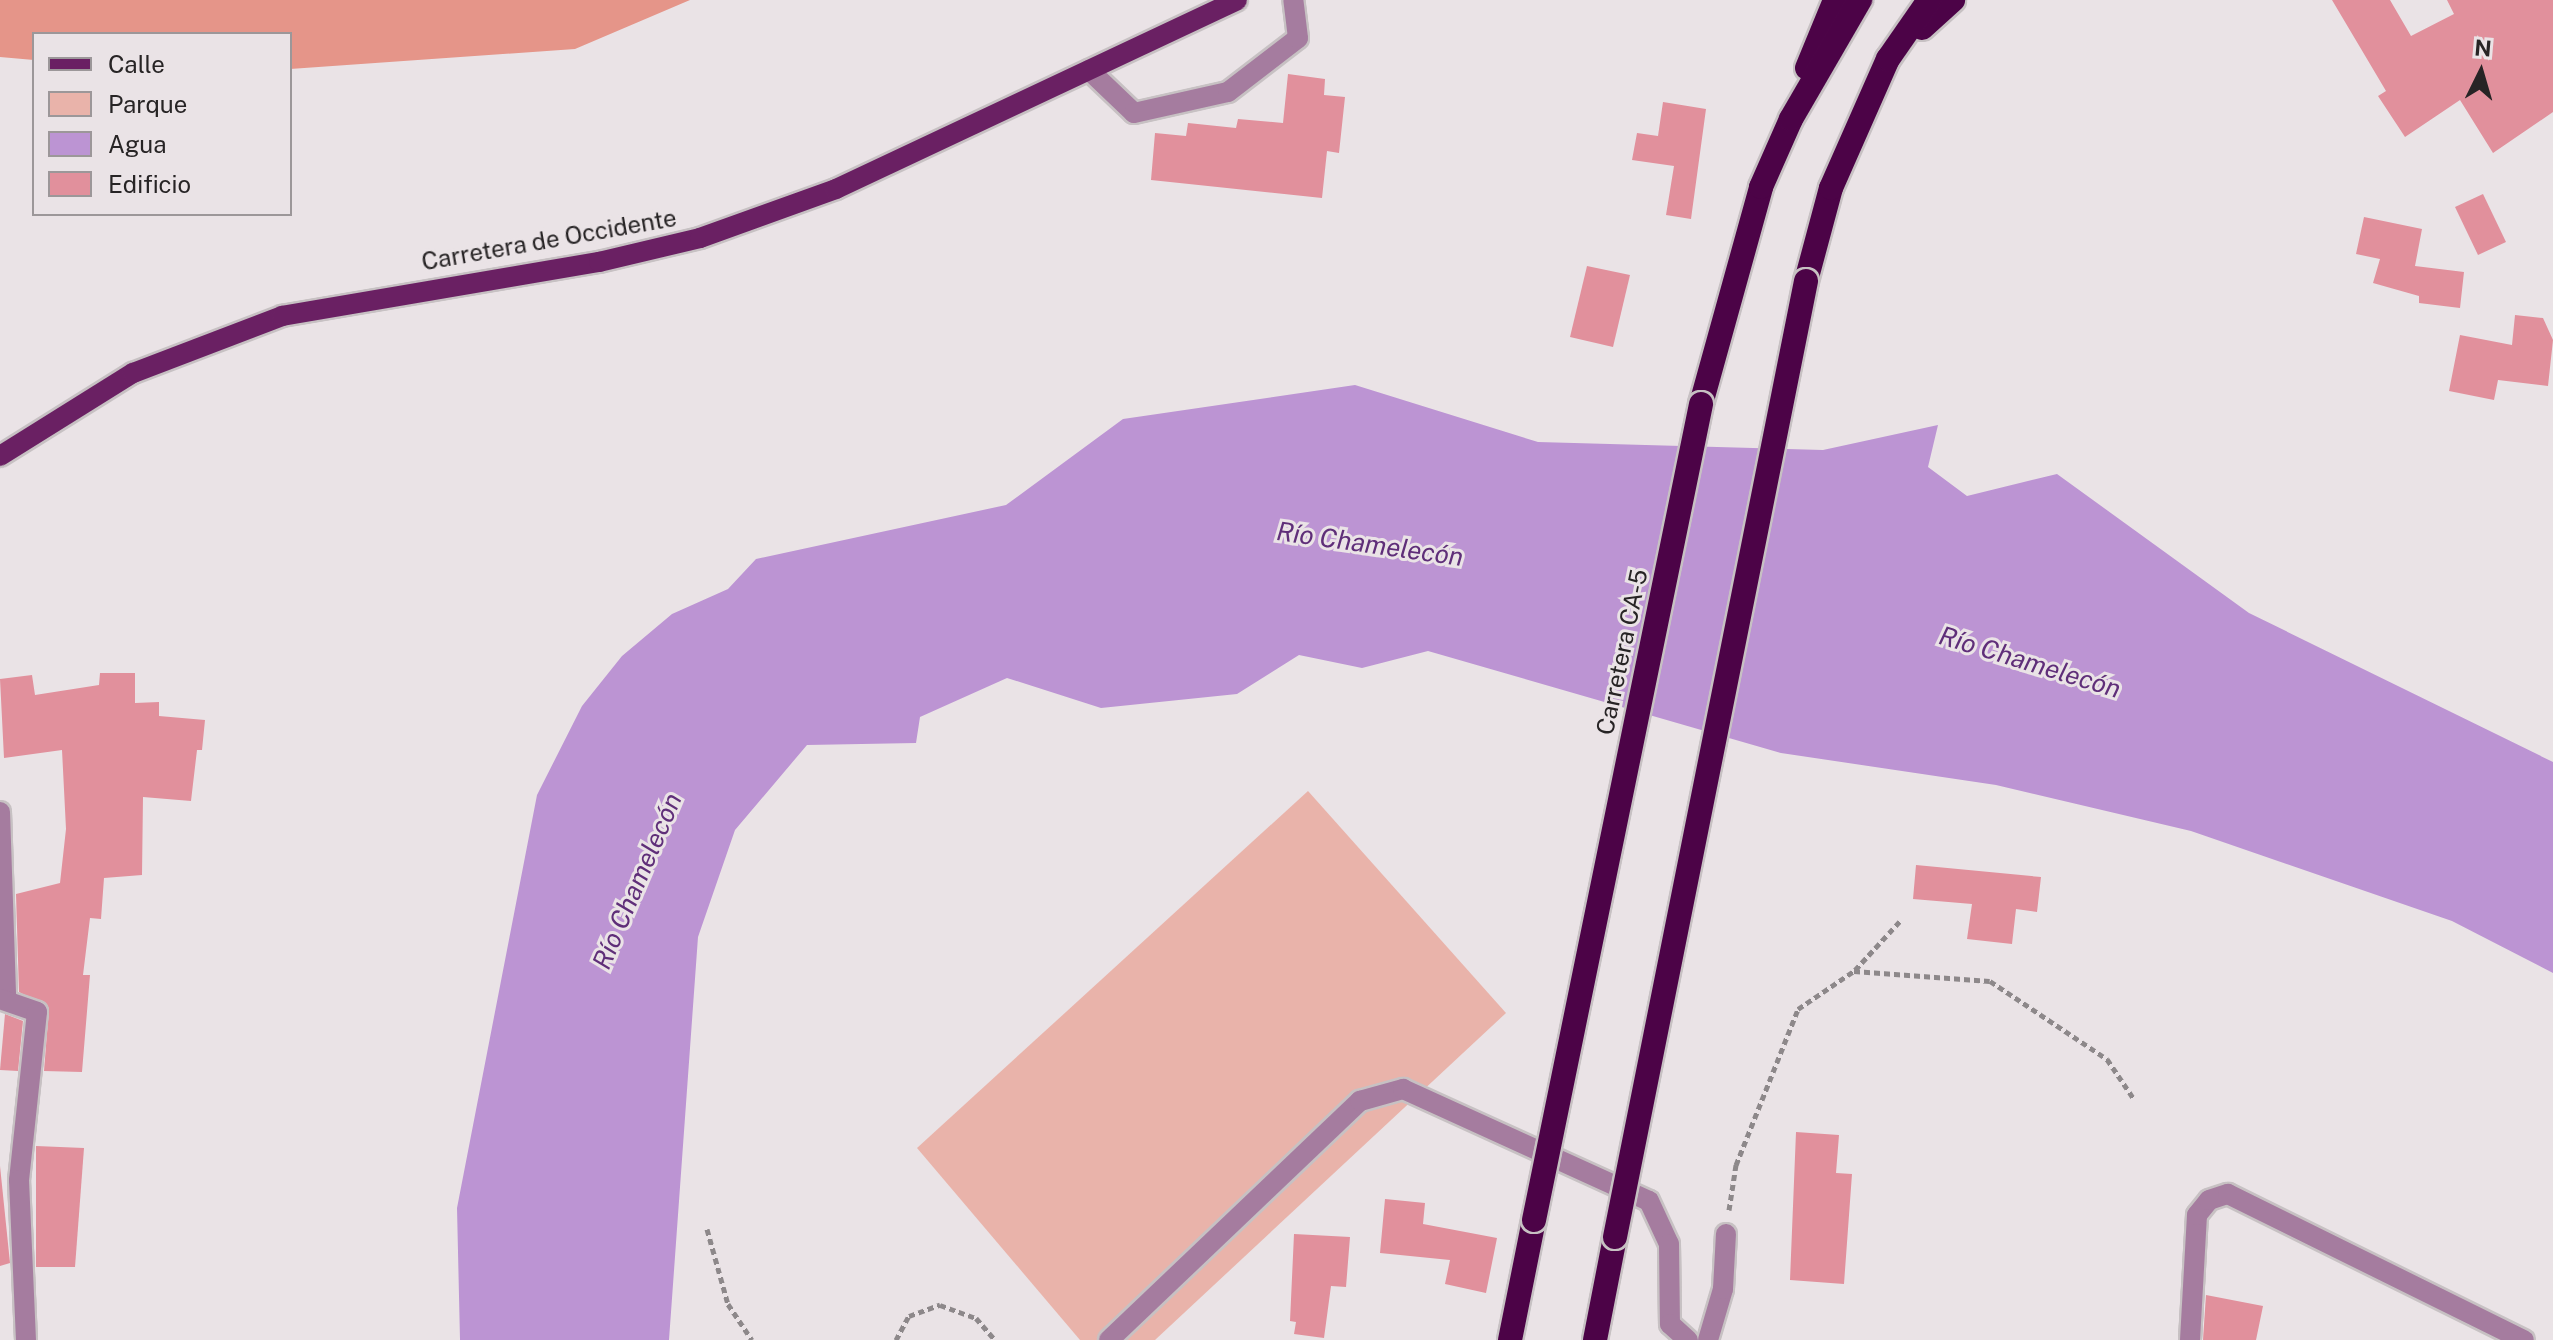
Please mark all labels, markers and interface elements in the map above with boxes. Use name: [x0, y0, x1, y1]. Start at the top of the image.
legend: [32, 32, 292, 216]
north arrow: [2441, 32, 2521, 112]
text: N: [2473, 34, 2493, 62]
text: Calle: [108, 50, 165, 78]
text: Parque: [108, 90, 187, 118]
text: Agua: [108, 130, 166, 158]
text: Edificio: [108, 170, 191, 198]
street label: Carretera de Occidente: [419, 203, 679, 277]
water label: Río Chamelecón: [1275, 515, 1465, 573]
street label: Carretera CA-5: [1590, 566, 1654, 738]
water label: Río Chamelecón: [1935, 620, 2125, 704]
water label: Río Chamelecón: [586, 788, 688, 974]

